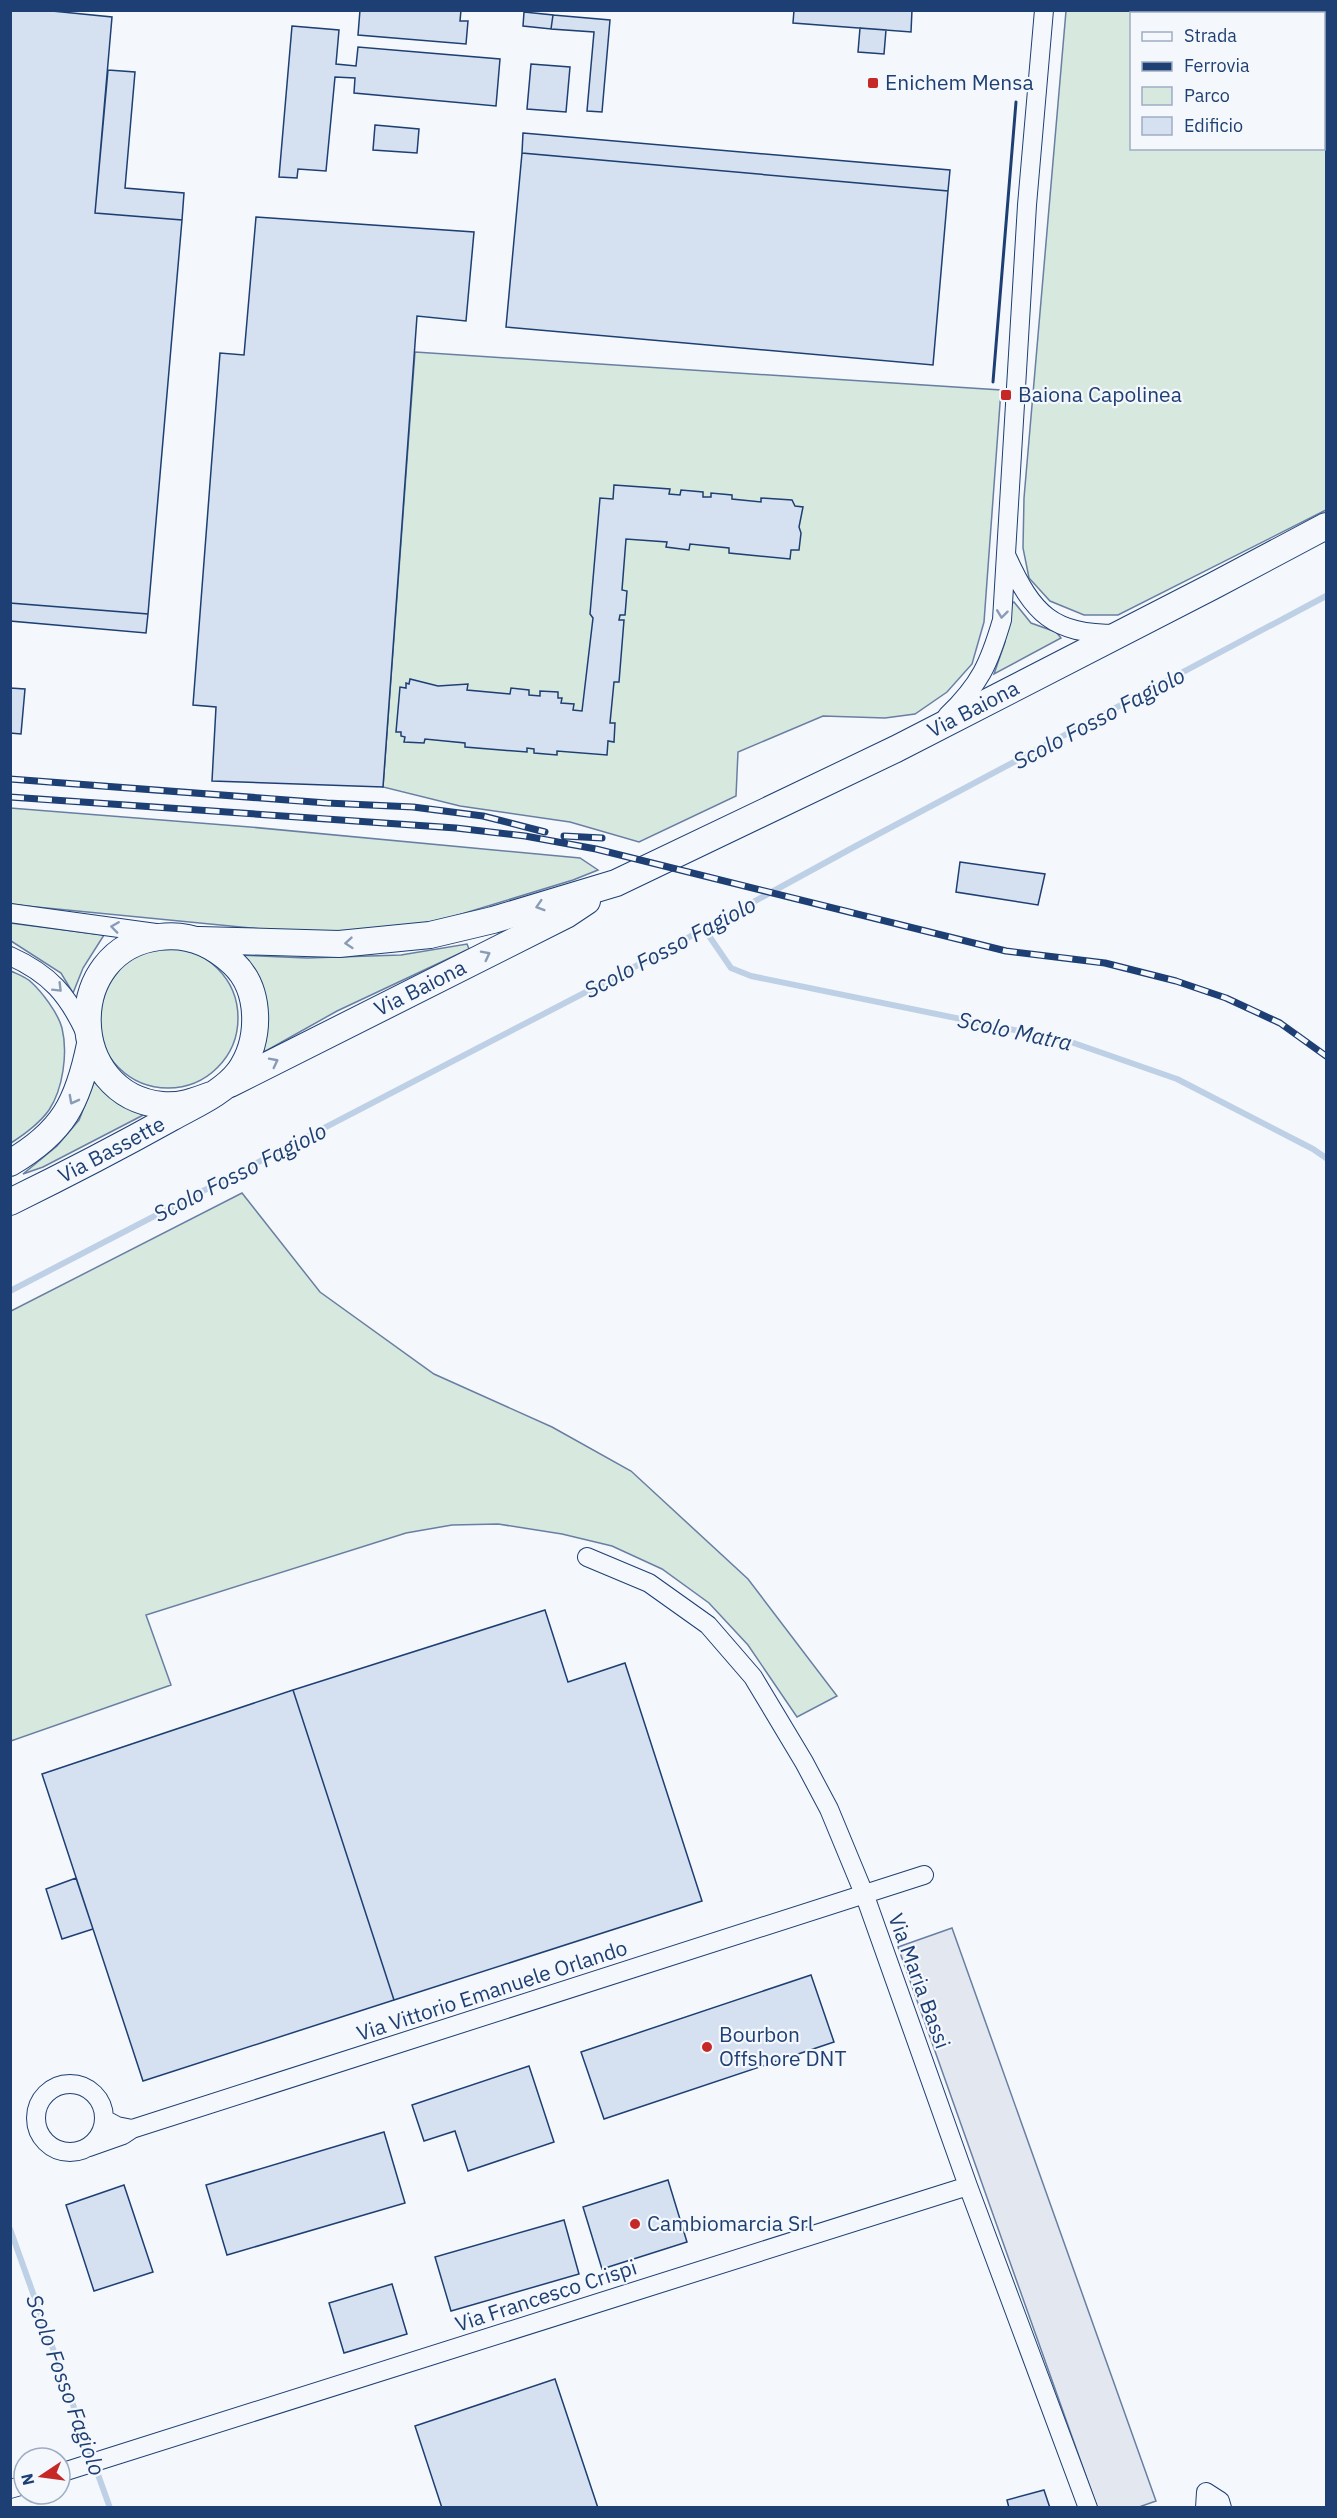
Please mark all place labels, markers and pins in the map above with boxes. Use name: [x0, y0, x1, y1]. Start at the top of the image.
place label: Enichem Mensa: [885, 68, 1034, 96]
marker: Enichem Mensa: [866, 76, 880, 90]
place label: Baiona Capolinea: [1018, 380, 1182, 408]
marker: Baiona Capolinea: [999, 388, 1013, 402]
place label: Bourbon Offshore DNT: [719, 2020, 846, 2072]
marker: Bourbon Offshore DNT: [700, 2040, 714, 2054]
place label: Cambiomarcia Srl: [647, 2209, 814, 2237]
marker: Cambiomarcia Srl: [628, 2217, 642, 2231]

